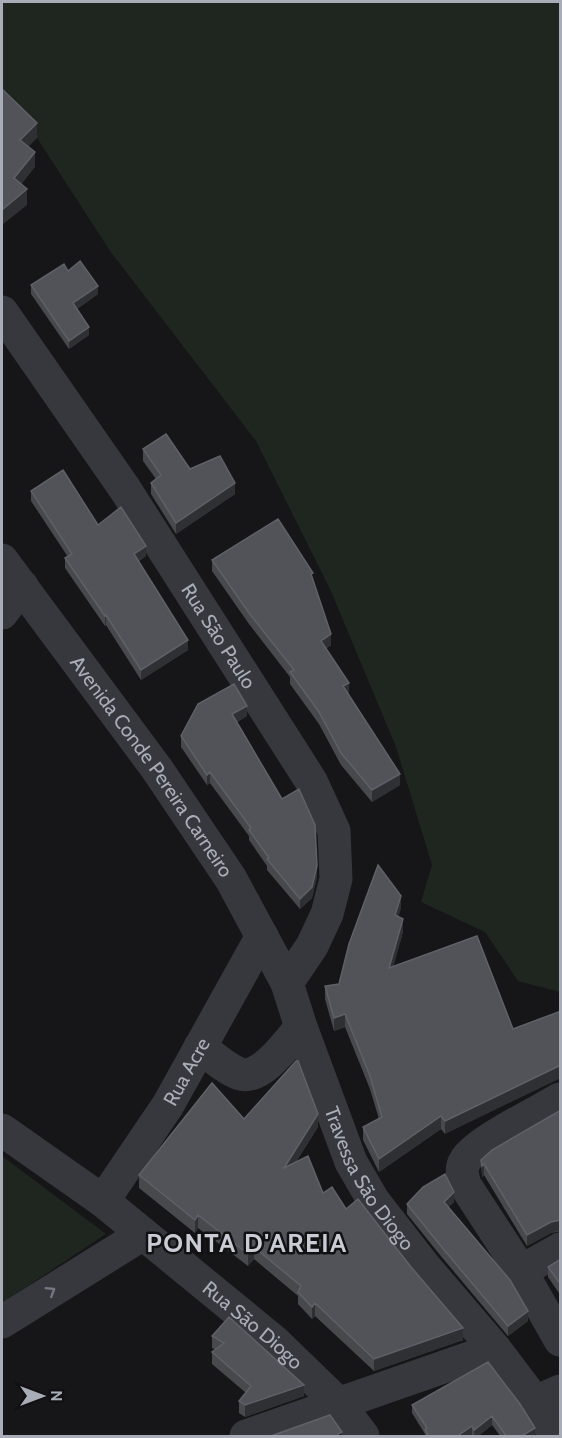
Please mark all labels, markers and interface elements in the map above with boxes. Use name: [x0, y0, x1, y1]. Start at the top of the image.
street label: Rua São Paulo: [176, 579, 261, 693]
street label: Avenida Conde Pereira Carneiro: [65, 651, 238, 882]
street label: Rua Acre: [158, 1034, 215, 1110]
street label: Travessa São Diogo: [320, 1103, 419, 1255]
district label: PONTA D'AREIA: [146, 1227, 348, 1259]
street label: Rua São Diogo: [198, 1276, 308, 1374]
one-way arrow: [45, 1287, 55, 1299]
north arrow: [12, 1366, 72, 1426]
text: N: [47, 1390, 66, 1402]

